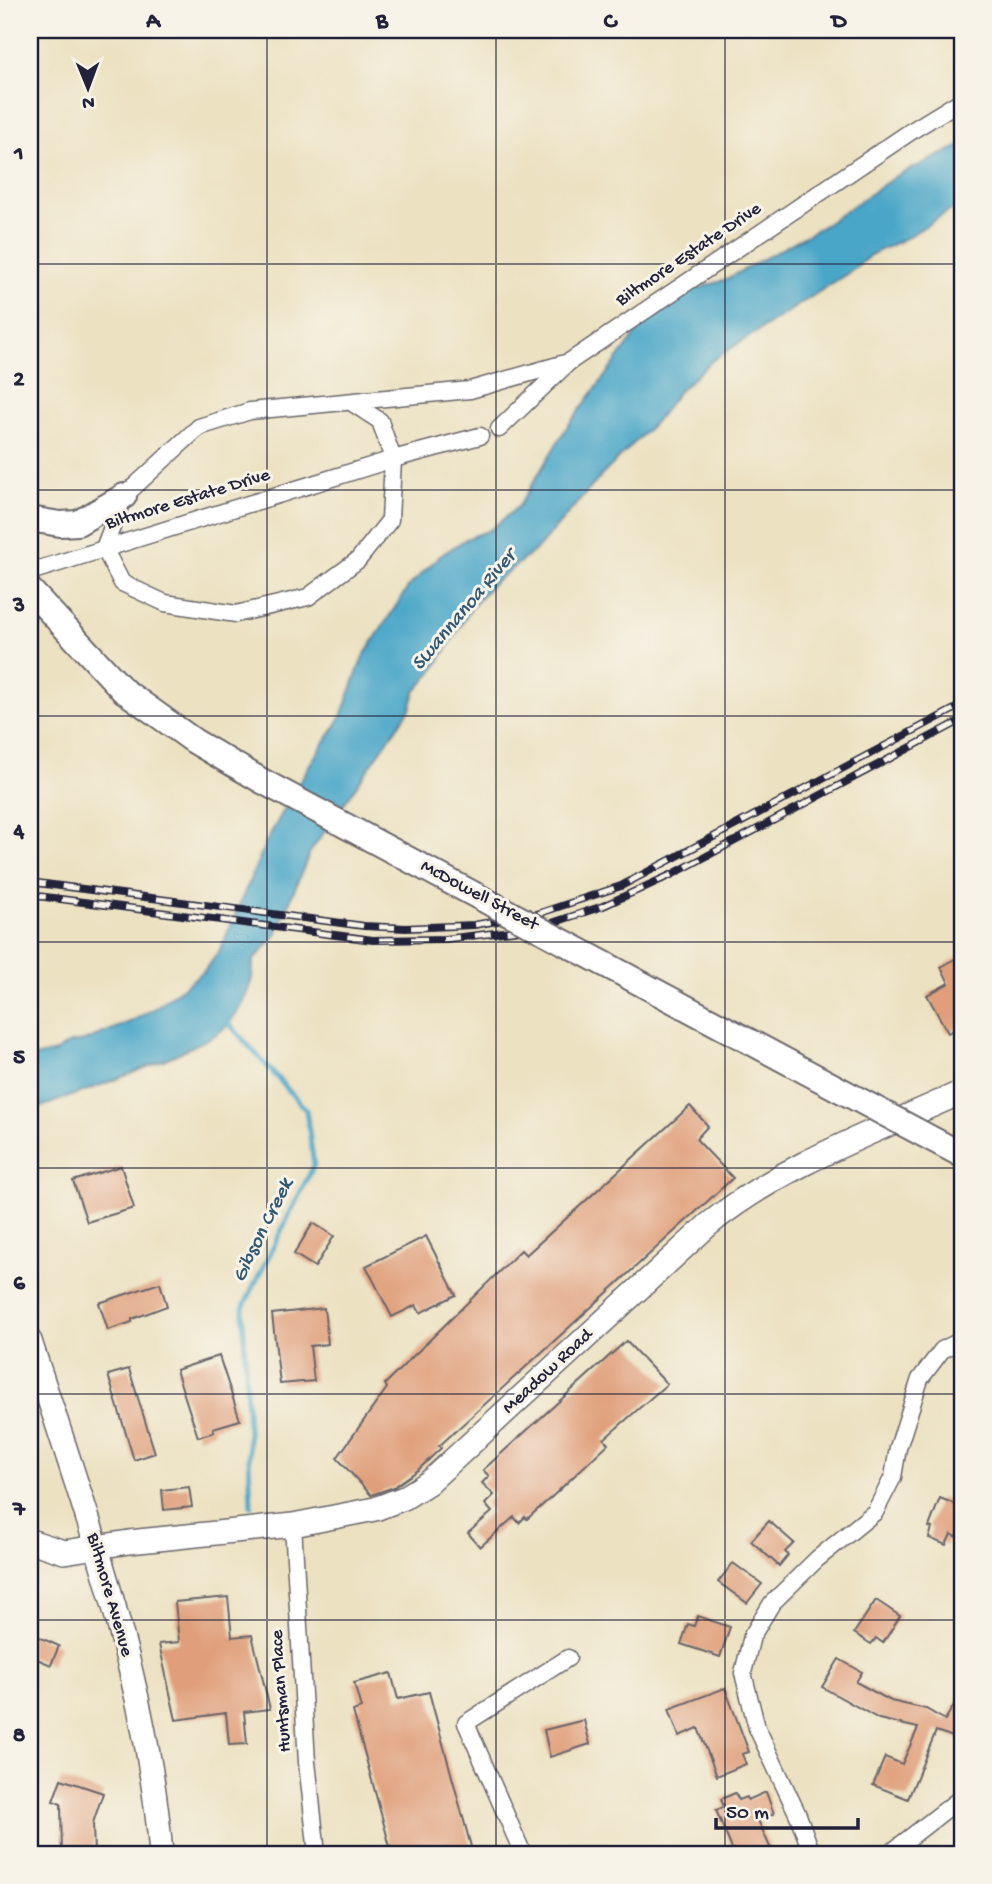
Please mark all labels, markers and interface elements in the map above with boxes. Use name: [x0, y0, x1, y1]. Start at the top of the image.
text: A: [145, 9, 161, 36]
text: B: [375, 9, 389, 36]
text: C: [604, 9, 619, 36]
text: D: [830, 9, 848, 36]
north arrow: [52, 52, 122, 122]
text: N: [82, 90, 95, 113]
text: 1: [13, 141, 24, 168]
street label: Biltmore Estate Drive: [611, 198, 766, 313]
text: 2: [13, 367, 25, 394]
street label: Biltmore Estate Drive: [102, 464, 273, 536]
water label: Swannanoa River: [407, 542, 526, 676]
text: 3: [12, 593, 25, 620]
text: 4: [13, 819, 25, 846]
street label: McDowell Street: [416, 855, 544, 938]
text: 5: [13, 1045, 25, 1072]
water label: Gibson Creek: [228, 1173, 301, 1287]
text: 6: [13, 1271, 26, 1298]
street label: Meadow Road: [498, 1323, 599, 1420]
text: 7: [12, 1497, 26, 1524]
street label: Biltmore Avenue: [80, 1530, 138, 1660]
street label: Huntsman Place: [266, 1629, 298, 1753]
text: 8: [13, 1723, 26, 1750]
scale bar: [716, 1786, 857, 1830]
text: 50 m: [726, 1802, 769, 1827]

